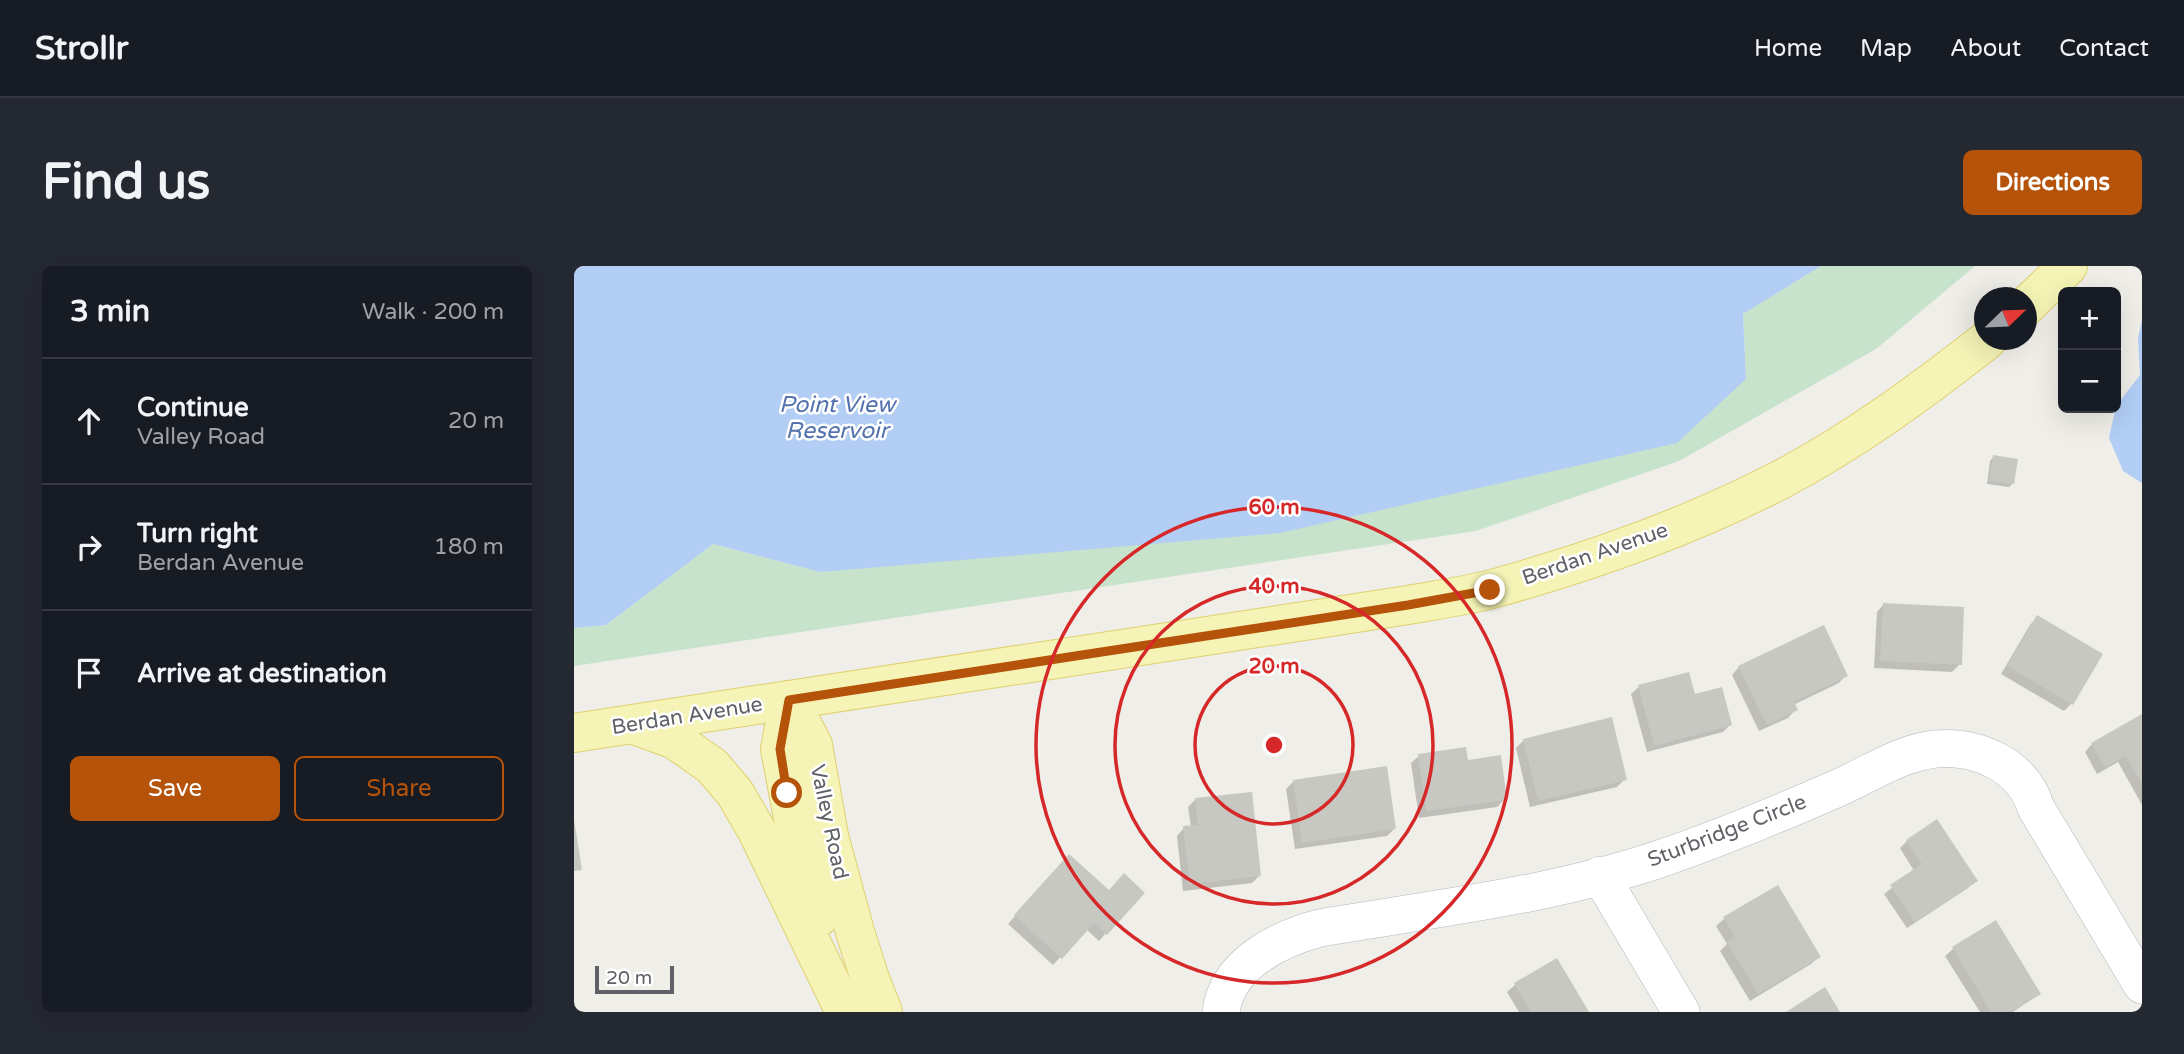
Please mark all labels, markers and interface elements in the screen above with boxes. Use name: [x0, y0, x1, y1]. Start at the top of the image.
text: Strollr: [35, 29, 129, 68]
text: Home: [1754, 34, 1822, 63]
text: Map: [1860, 34, 1912, 63]
text: About: [1950, 34, 2021, 63]
text: Contact: [2059, 34, 2149, 63]
button: Directions: [1963, 150, 2142, 215]
text: Find us: [42, 153, 210, 212]
north arrow: [1974, 287, 2037, 350]
map controls: [2058, 287, 2121, 413]
button: +: [2058, 287, 2121, 350]
text: 3 min: [70, 293, 150, 330]
text: Walk · 200 m: [362, 298, 504, 326]
button: −: [2058, 350, 2121, 413]
water label: Point View Reservoir: [779, 391, 898, 445]
text: Continue: [137, 392, 249, 423]
icon: ahead: [70, 402, 108, 440]
text: 20 m: [448, 407, 504, 435]
text: Valley Road: [137, 423, 265, 451]
text: 60 m: [1248, 495, 1300, 520]
street label: Berdan Avenue: [1519, 517, 1671, 591]
text: Turn right: [137, 518, 258, 549]
icon: right: [70, 528, 108, 566]
text: 180 m: [434, 533, 504, 561]
text: Berdan Avenue: [137, 549, 304, 577]
text: 40 m: [1248, 574, 1300, 599]
route end: [1474, 574, 1505, 605]
icon: arrive: [70, 654, 108, 692]
text: 20 m: [1248, 654, 1300, 679]
text: Arrive at destination: [137, 658, 387, 689]
street label: Berdan Avenue: [610, 692, 764, 740]
centre of rings: [1262, 733, 1286, 757]
button: Save: [70, 756, 280, 821]
button: Share: [294, 756, 504, 821]
street label: Valley Road: [805, 762, 853, 882]
route start: [771, 777, 802, 808]
street label: Sturbridge Circle: [1644, 789, 1810, 873]
scale bar: [595, 963, 674, 995]
text: 20 m: [606, 967, 652, 989]

